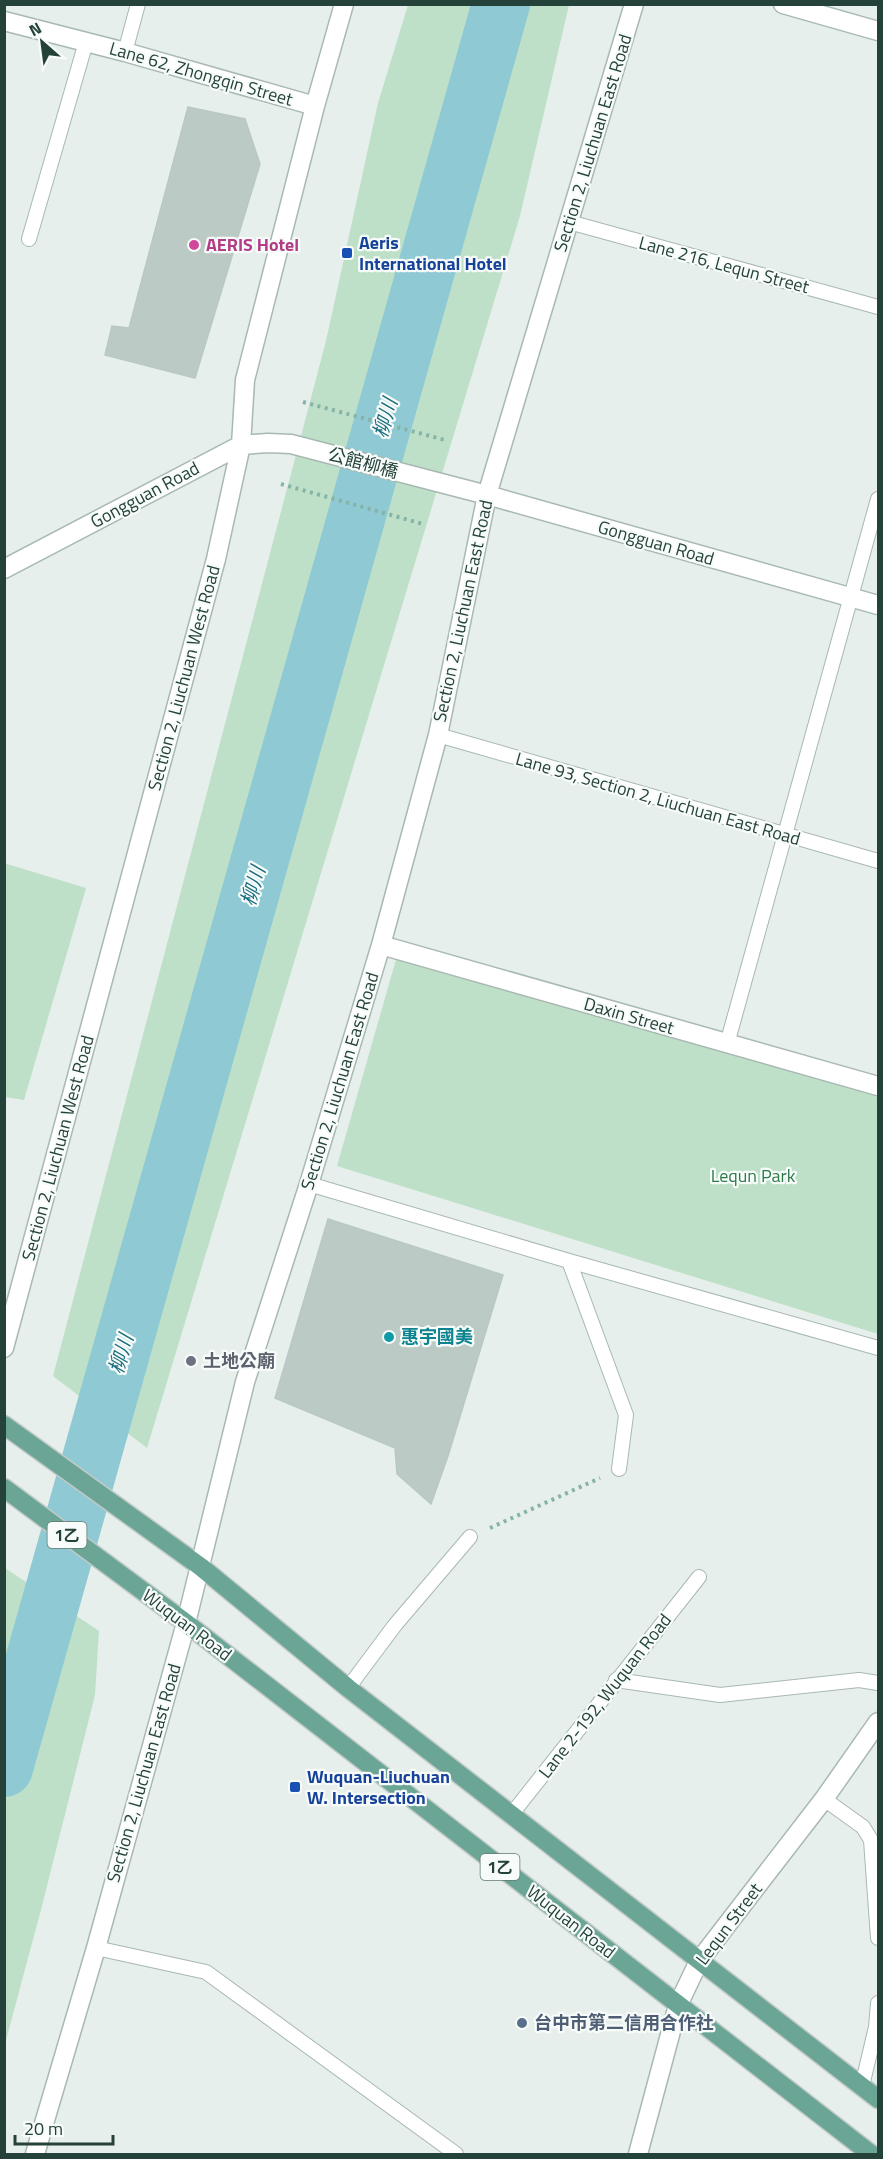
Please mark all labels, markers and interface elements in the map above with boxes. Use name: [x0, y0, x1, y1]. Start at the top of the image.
north arrow: [12, 12, 72, 72]
text: N: [24, 16, 45, 42]
street label: Section 2, Liuchuan East Road: [546, 31, 639, 255]
street label: Lane 62, Zhongqin Street: [106, 34, 297, 113]
place label: Aeris International Hotel: [359, 229, 507, 277]
street label: Lane 216, Lequn Street: [636, 229, 813, 300]
place label: AERIS Hotel: [206, 231, 299, 258]
marker: AERIS Hotel: [187, 238, 201, 252]
marker: Aeris International Hotel: [340, 246, 354, 260]
water label: 柳川: [364, 392, 405, 441]
street label: 公館柳橋: [325, 440, 401, 485]
street label: Gongguan Road: [85, 454, 204, 535]
street label: Section 2, Liuchuan East Road: [426, 497, 499, 725]
street label: Gongguan Road: [595, 513, 718, 572]
street label: Section 2, Liuchuan West Road: [140, 562, 227, 794]
street label: Lane 93, Section 2, Liuchuan East Road: [513, 745, 804, 852]
water label: 柳川: [232, 860, 273, 909]
street label: Section 2, Liuchuan East Road: [293, 969, 386, 1193]
street label: Daxin Street: [581, 990, 678, 1041]
street label: Section 2, Liuchuan West Road: [14, 1032, 101, 1264]
park label: Lequn Park: [711, 1162, 796, 1189]
place label: 惠宇國美: [401, 1323, 473, 1350]
water label: 柳川: [100, 1328, 141, 1377]
marker: 惠宇國美: [382, 1330, 396, 1344]
place label: 土地公廟: [203, 1347, 275, 1374]
marker: 土地公廟: [184, 1354, 198, 1368]
road number: 1乙: [48, 1522, 86, 1548]
street label: Wuquan Road: [137, 1582, 238, 1667]
street label: Lane 2-192, Wuquan Road: [532, 1608, 678, 1784]
street label: Section 2, Liuchuan East Road: [99, 1660, 188, 1885]
place label: Wuquan-Liuchuan W. Intersection: [307, 1763, 450, 1811]
marker: Wuquan-Liuchuan W. Intersection: [288, 1780, 302, 1794]
road number: 1乙: [480, 1854, 520, 1880]
street label: Lequn Street: [689, 1876, 769, 1970]
street label: Wuquan Road: [521, 1878, 621, 1965]
place label: 台中市第二信用合作社: [534, 2009, 714, 2036]
marker: 台中市第二信用合作社: [515, 2016, 529, 2030]
scale bar: [15, 2108, 112, 2146]
text: 20 m: [24, 2115, 63, 2142]

